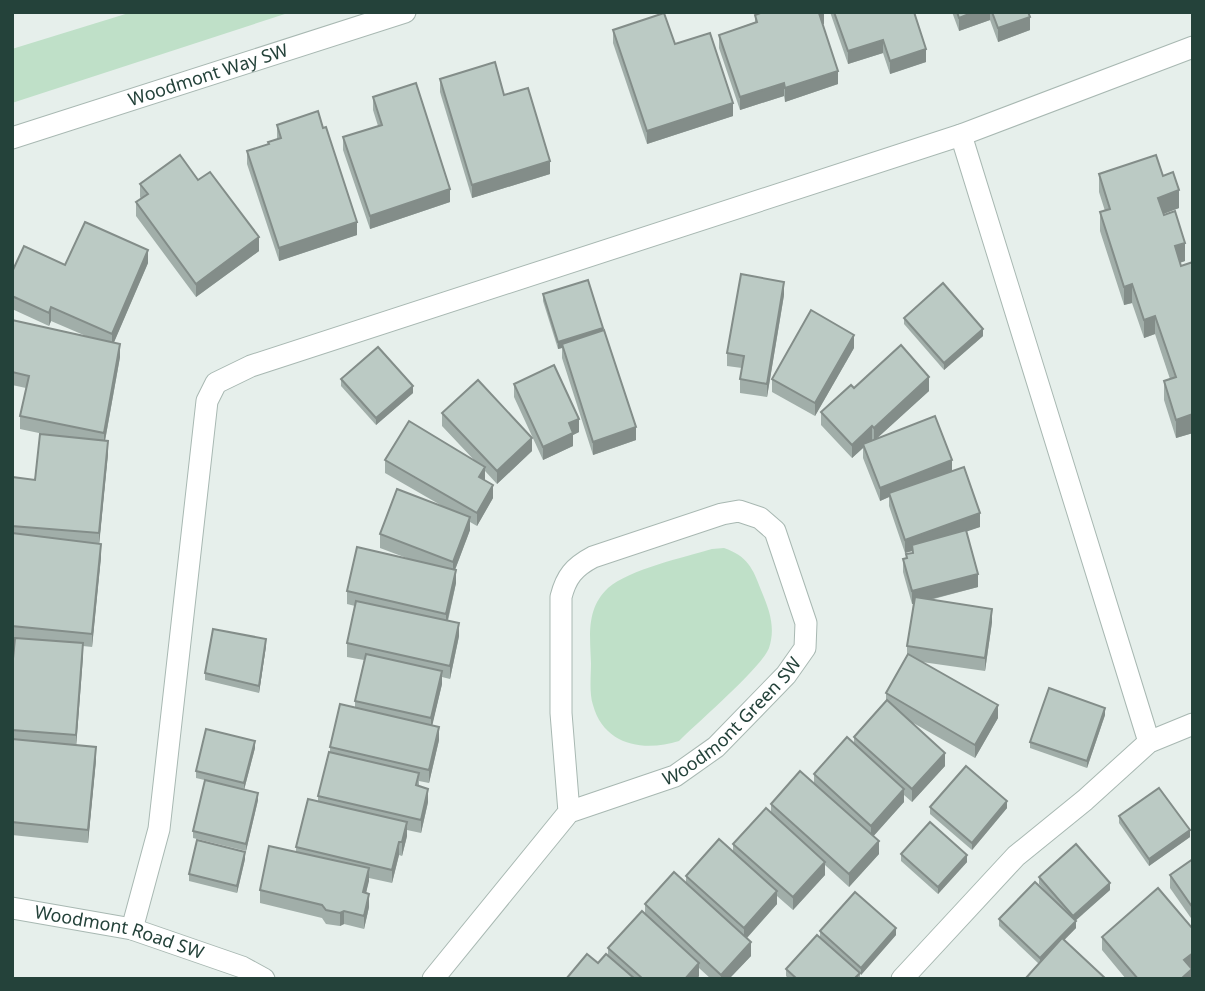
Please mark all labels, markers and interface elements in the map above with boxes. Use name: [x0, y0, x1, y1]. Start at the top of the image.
street label: Woodmont Way SW: [125, 37, 291, 111]
street label: Woodmont Green SW: [659, 652, 806, 790]
street label: Woodmont Road SW: [33, 899, 207, 964]

